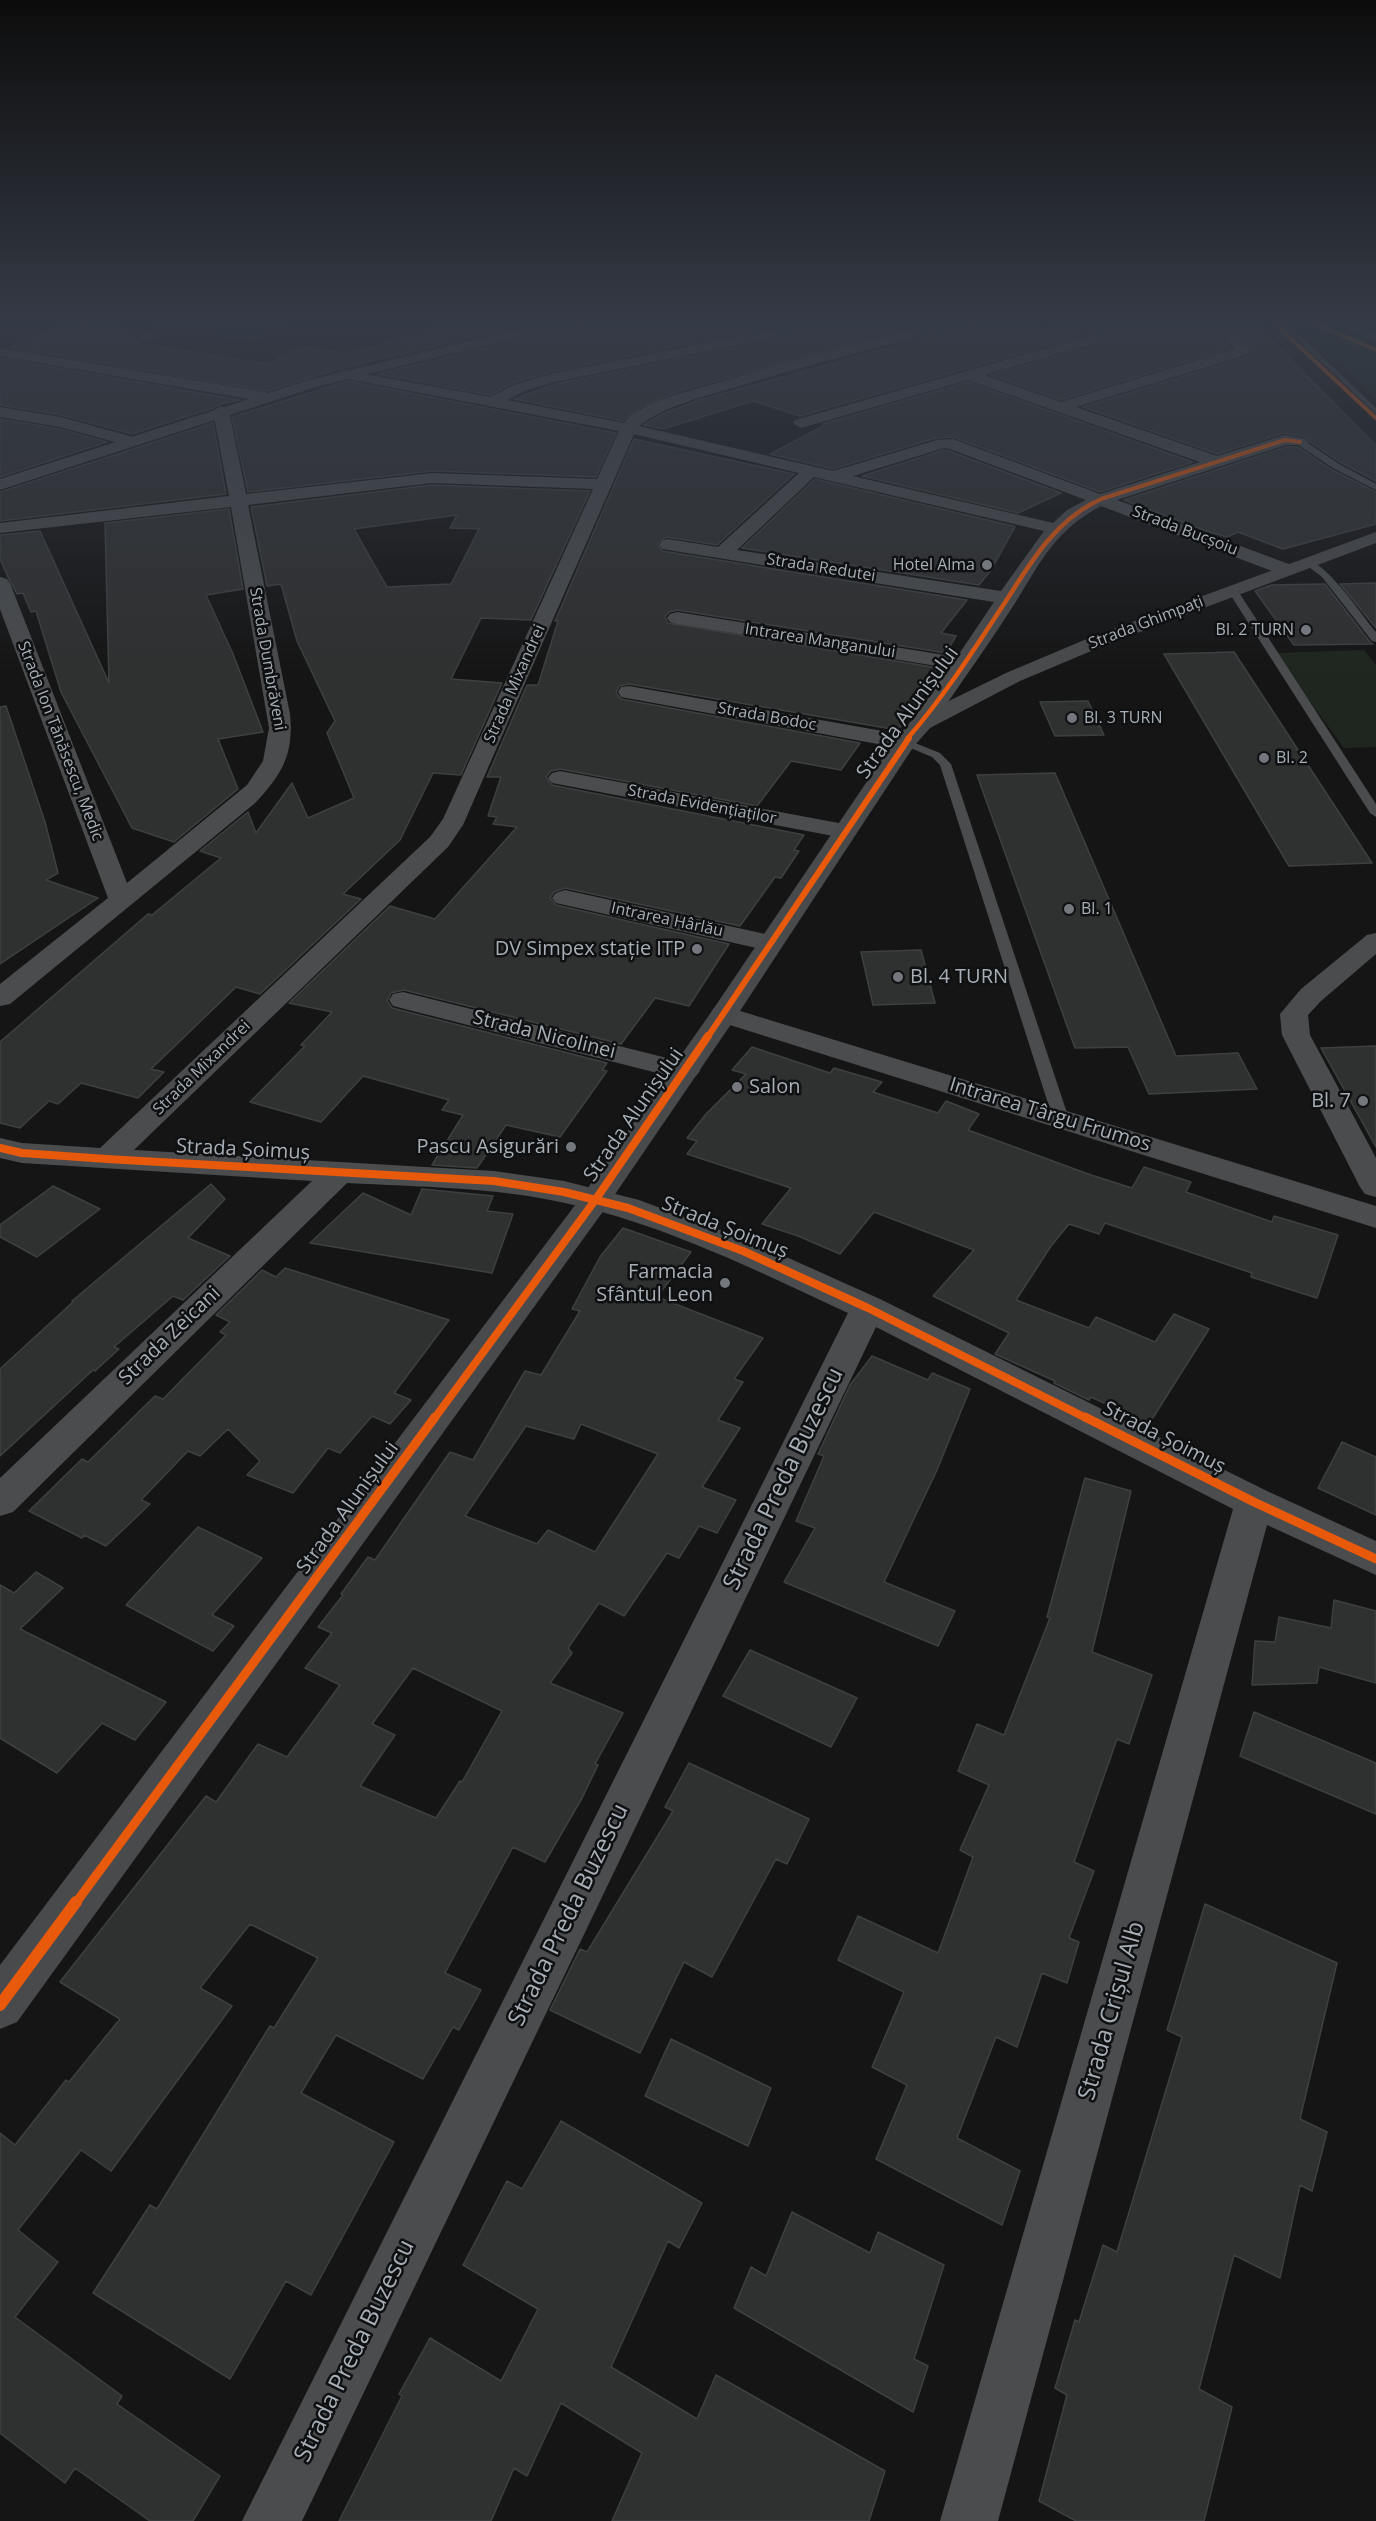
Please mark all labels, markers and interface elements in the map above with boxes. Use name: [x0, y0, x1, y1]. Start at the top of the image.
street label: Strada Bucșoiu: [1129, 502, 1241, 560]
street label: Strada Redutei: [765, 550, 877, 586]
place label: Hotel Alma: [893, 555, 975, 575]
marker: Hotel Alma: [980, 558, 994, 572]
street label: Strada Dumbrăveni: [245, 586, 289, 732]
street label: Strada Ghimpați: [1086, 592, 1206, 654]
street label: Intrarea Manganului: [743, 620, 897, 662]
place label: Bl. 2 TURN: [1216, 620, 1294, 640]
street label: Strada Mixandrei: [480, 622, 550, 746]
marker: Bl. 2 TURN: [1299, 623, 1313, 637]
street label: Strada Ion Tănăsescu, Medic: [13, 639, 107, 843]
street label: Strada Alunișului: [852, 642, 964, 784]
street label: Strada Bodoc: [716, 699, 818, 735]
place label: Bl. 3 TURN: [1084, 708, 1162, 728]
marker: Bl. 3 TURN: [1065, 711, 1079, 725]
place label: Bl. 2: [1276, 748, 1308, 768]
marker: Bl. 2: [1257, 751, 1271, 765]
street label: Strada Evidențiaților: [626, 781, 778, 829]
street label: Intrarea Hârlău: [609, 899, 725, 941]
place label: Bl. 1: [1081, 899, 1113, 919]
marker: Bl. 1: [1062, 902, 1076, 916]
place label: DV Simpex stație ITP: [495, 937, 685, 961]
marker: DV Simpex stație ITP: [690, 942, 704, 956]
place label: Bl. 4 TURN: [910, 965, 1008, 989]
marker: Bl. 4 TURN: [891, 970, 905, 984]
street label: Strada Nicolinei: [470, 1006, 618, 1064]
street label: Strada Mixandrei: [149, 1017, 255, 1119]
street label: Strada Alunișului: [579, 1044, 689, 1186]
street label: Intrarea Târgu Frumos: [946, 1073, 1154, 1157]
place label: Salon: [749, 1075, 800, 1099]
marker: Salon: [730, 1080, 744, 1094]
place label: Bl. 7: [1311, 1089, 1351, 1113]
marker: Bl. 7: [1356, 1094, 1370, 1108]
street label: Strada Șoimuș: [175, 1135, 311, 1165]
place label: Pascu Asigurări: [416, 1135, 559, 1159]
marker: Pascu Asigurări: [564, 1140, 578, 1154]
street label: Strada Șoimuș: [658, 1192, 792, 1264]
place label: Farmacia Sfântul Leon: [596, 1260, 713, 1307]
marker: Farmacia Sfântul Leon: [718, 1276, 732, 1290]
street label: Strada Zeicani: [114, 1282, 226, 1390]
street label: Strada Preda Buzescu: [718, 1363, 850, 1595]
street label: Strada Șoimuș: [1099, 1397, 1229, 1479]
street label: Strada Alunișului: [292, 1437, 404, 1579]
street label: Strada Preda Buzescu: [503, 1799, 635, 2031]
street label: Strada Crișul Alb: [1073, 1918, 1151, 2104]
street label: Strada Preda Buzescu: [289, 2235, 421, 2467]

